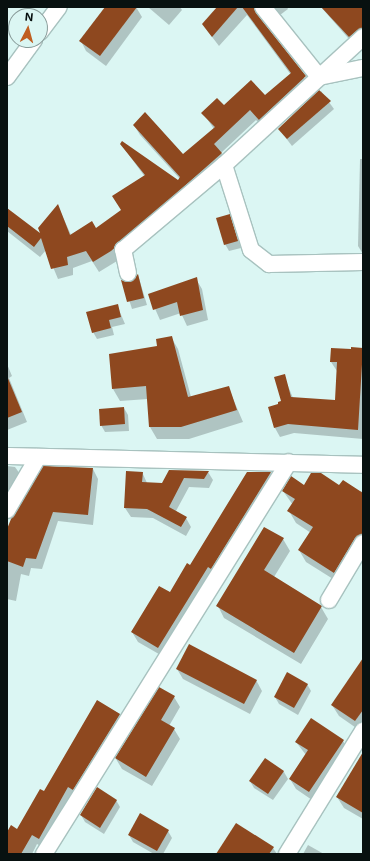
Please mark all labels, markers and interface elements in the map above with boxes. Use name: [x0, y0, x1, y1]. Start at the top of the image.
north arrow: [8, 8, 48, 48]
text: N: [24, 10, 34, 24]

